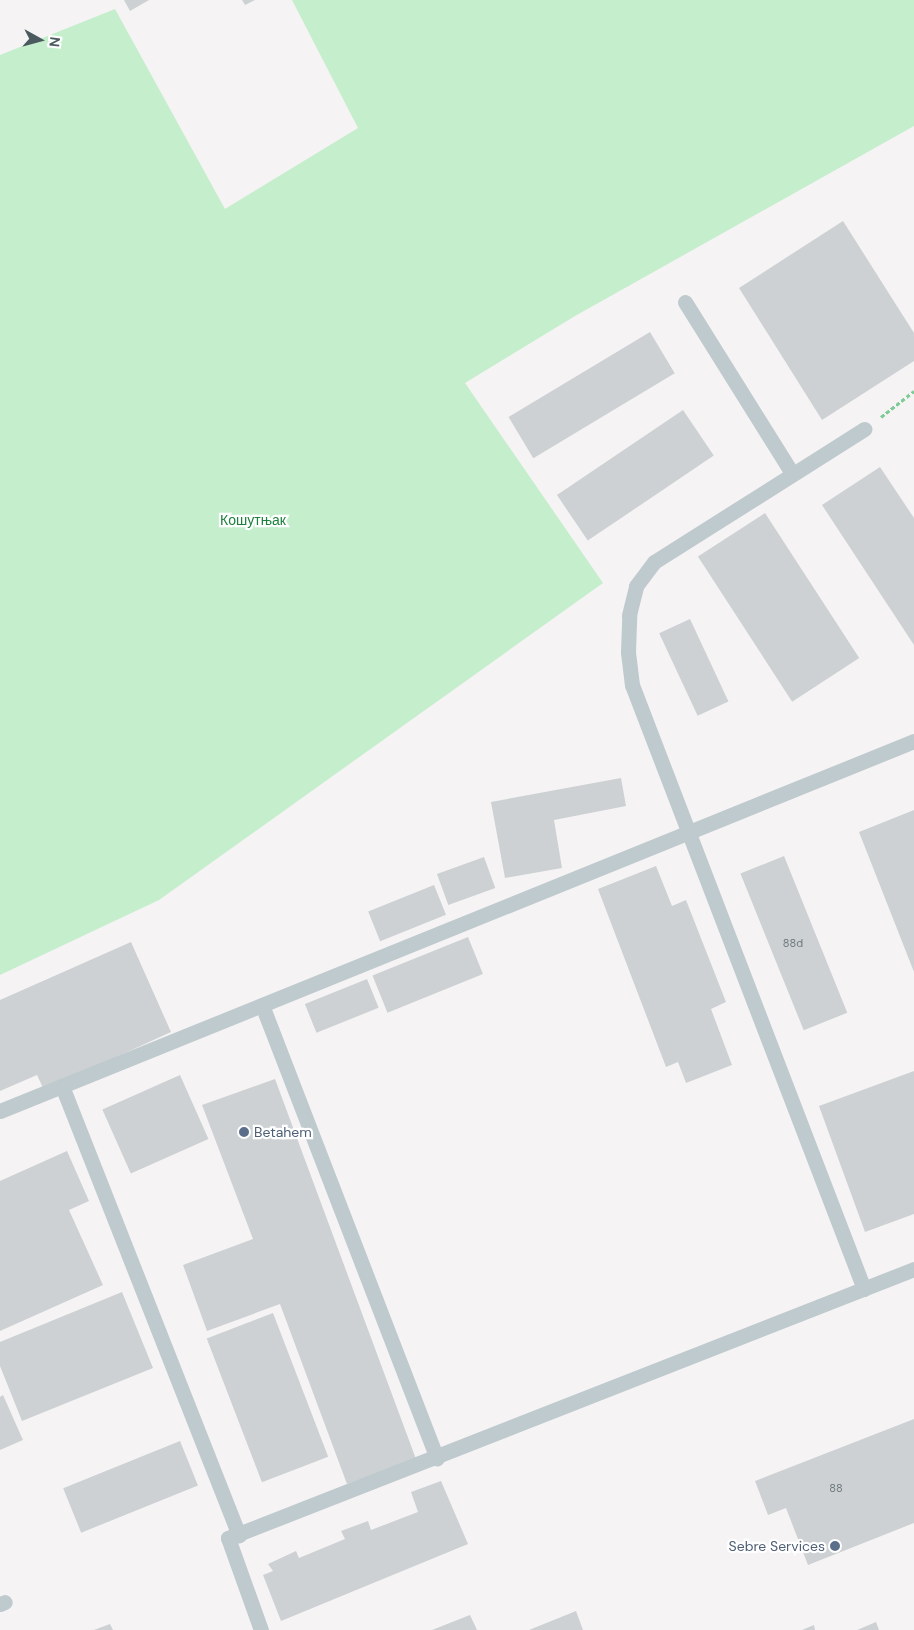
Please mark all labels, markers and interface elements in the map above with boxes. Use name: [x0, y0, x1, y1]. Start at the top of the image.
north arrow: [15, 15, 65, 65]
text: N: [45, 36, 64, 48]
park label: Кошутњак: [220, 512, 286, 528]
house number: 88d: [783, 936, 803, 950]
place label: Betahem: [254, 1124, 312, 1140]
marker: Betahem: [238, 1126, 250, 1138]
house number: 88: [829, 1481, 843, 1495]
place label: Sebre Services: [729, 1538, 825, 1554]
marker: Sebre Services: [829, 1540, 841, 1552]

